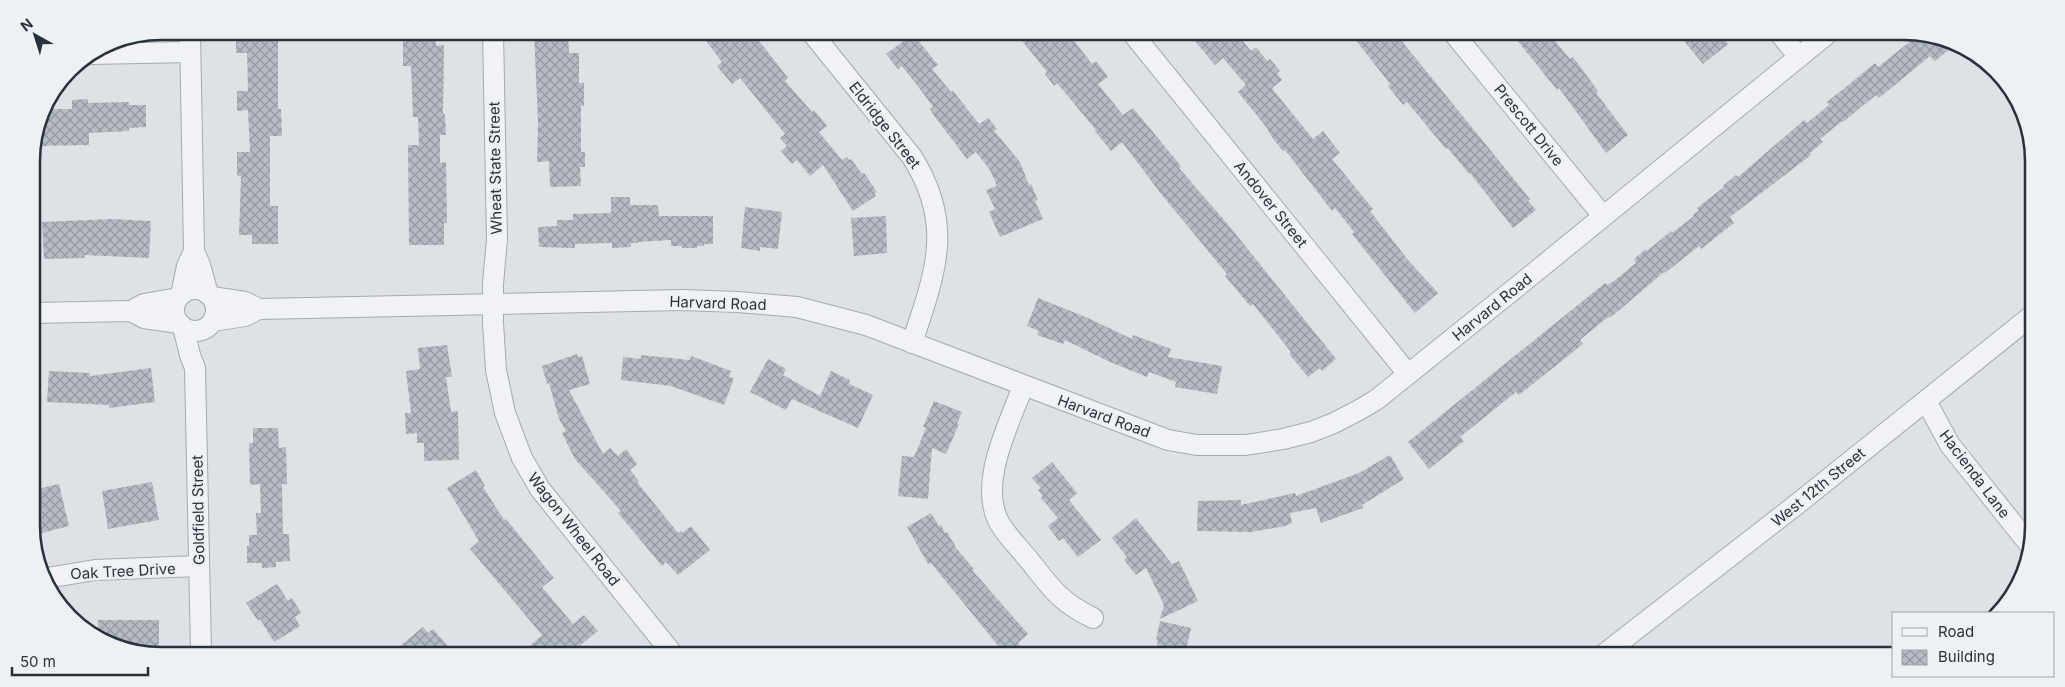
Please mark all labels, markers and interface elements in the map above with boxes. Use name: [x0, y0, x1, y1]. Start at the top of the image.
north arrow: [10, 10, 60, 60]
text: N: [17, 15, 36, 34]
street label: Eldridge Street: [845, 78, 925, 172]
street label: Prescott Drive: [1490, 80, 1568, 170]
street label: Wheat State Street: [484, 101, 506, 235]
street label: Andover Street: [1230, 157, 1312, 251]
street label: Harvard Road: [1448, 269, 1536, 345]
street label: Harvard Road: [669, 292, 767, 314]
street label: Harvard Road: [1055, 390, 1153, 442]
street label: Hacienda Lane: [1936, 426, 2014, 522]
street label: West 12th Street: [1767, 443, 1869, 531]
street label: Goldfield Street: [188, 455, 208, 565]
street label: Wagon Wheel Road: [524, 468, 624, 590]
street label: Oak Tree Drive: [70, 559, 176, 583]
legend: [1892, 612, 2055, 677]
text: Road: [1938, 622, 1974, 641]
scale bar: [12, 644, 149, 676]
text: Building: [1938, 647, 1995, 666]
text: 50 m: [20, 652, 56, 671]

